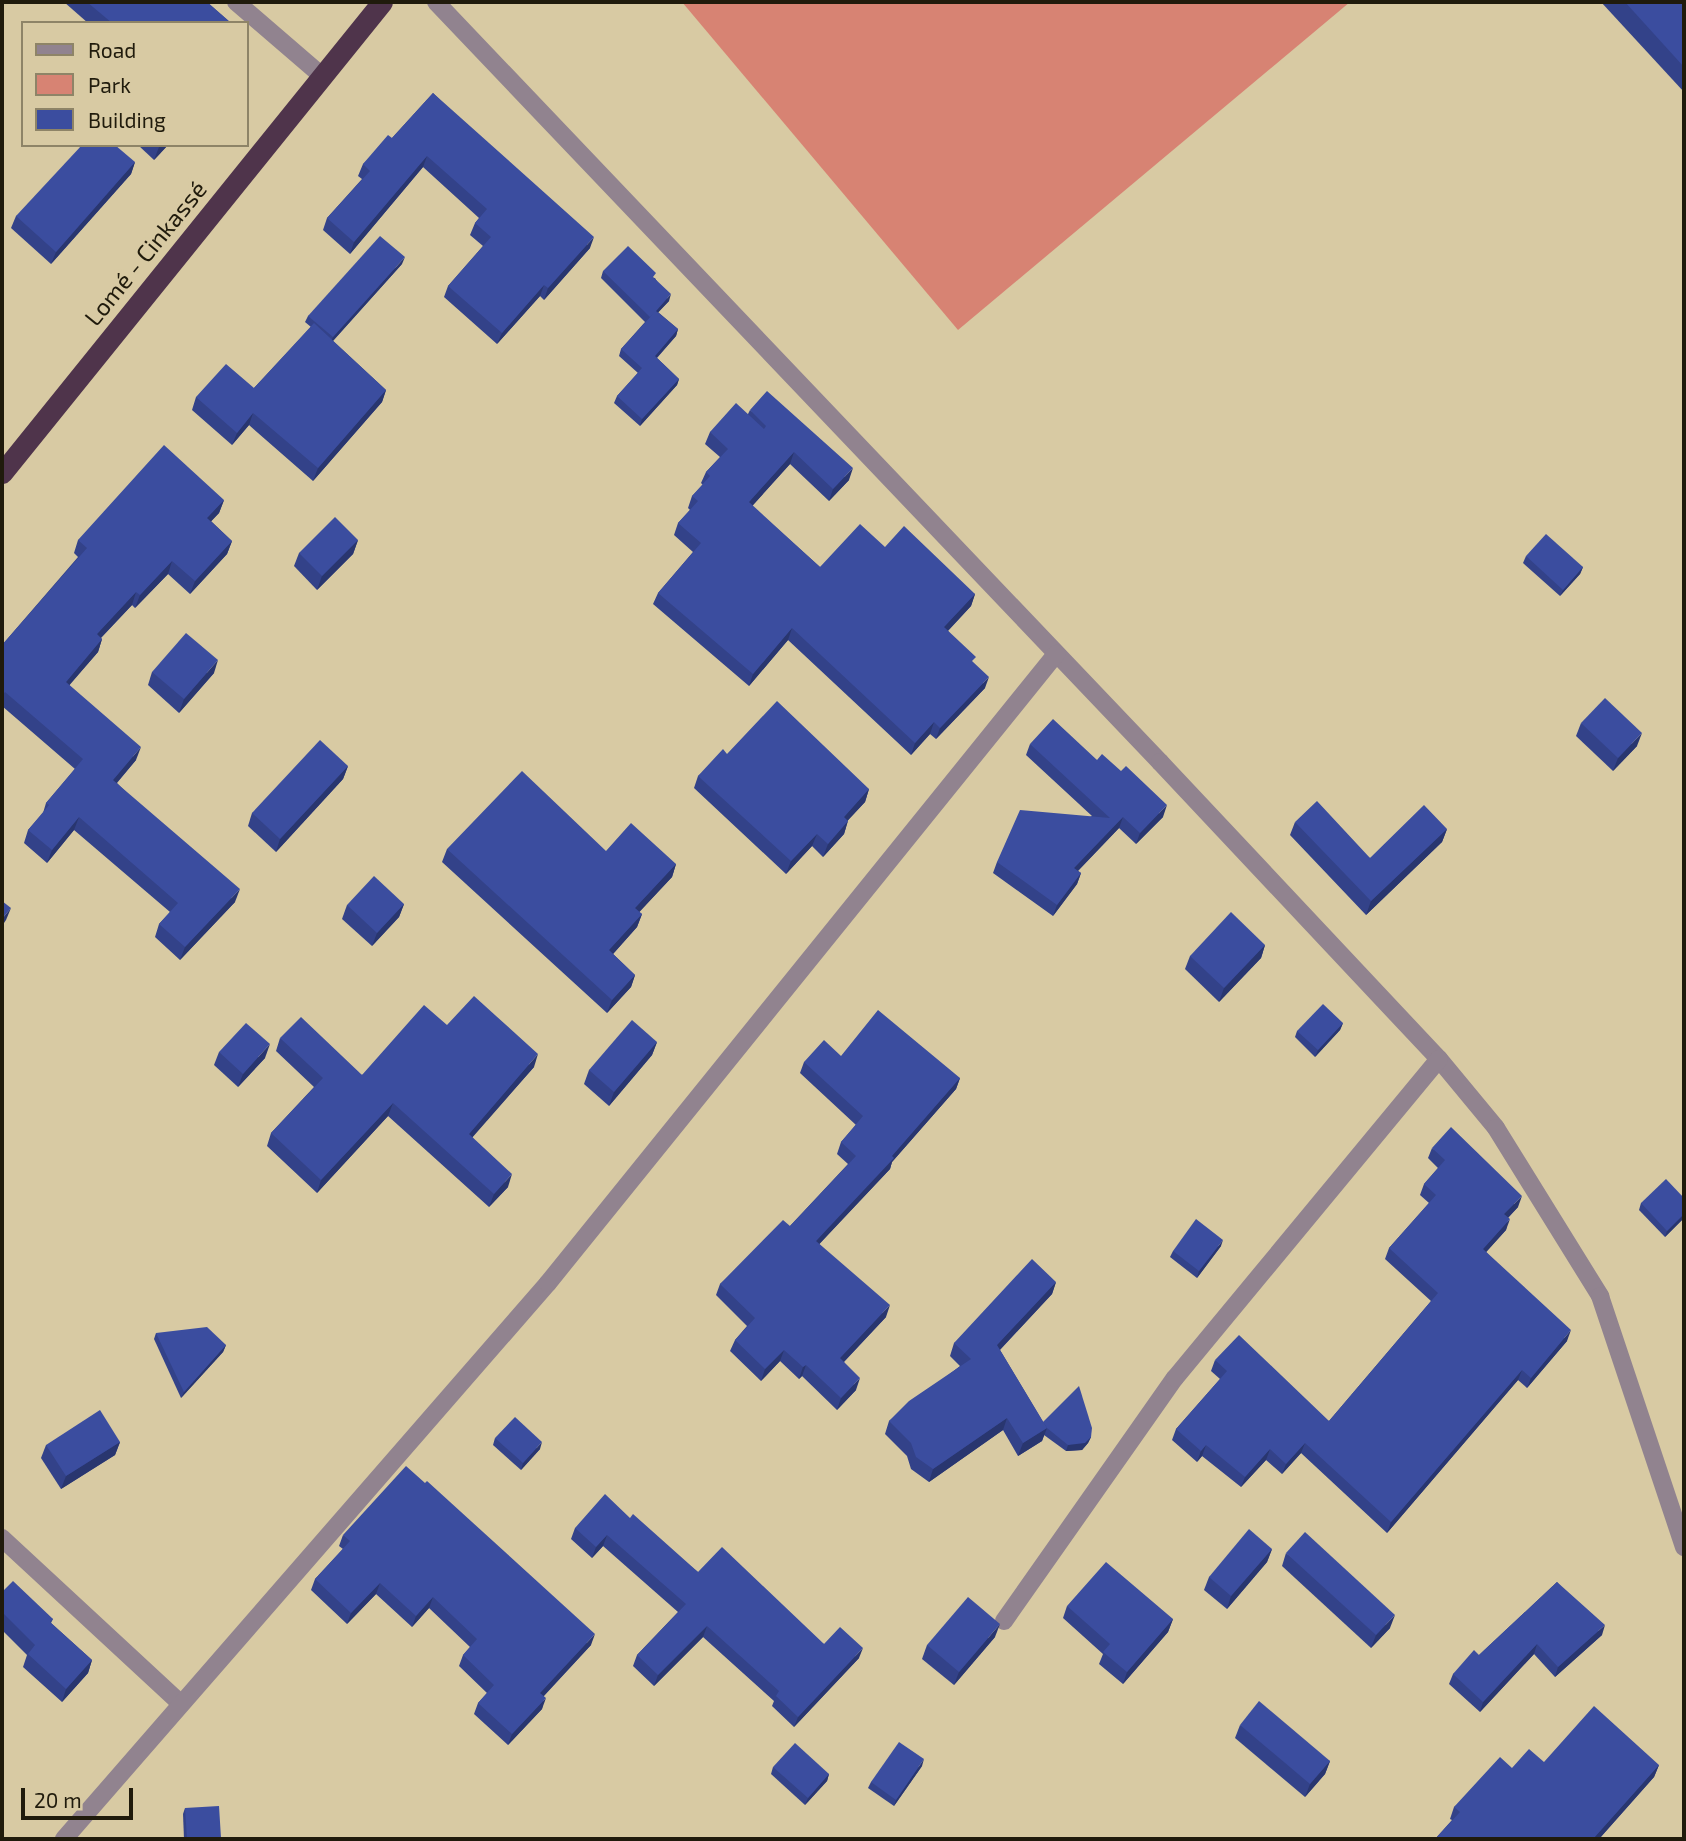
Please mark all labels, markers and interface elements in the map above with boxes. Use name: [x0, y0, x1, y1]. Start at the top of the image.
legend: [21, 21, 248, 147]
text: Road: [88, 37, 136, 62]
text: Park: [88, 72, 131, 97]
text: Building: [88, 107, 166, 132]
street label: Lomé - Cinkassé: [78, 175, 212, 331]
scale bar: [24, 1774, 136, 1818]
text: 20 m: [34, 1787, 82, 1812]

